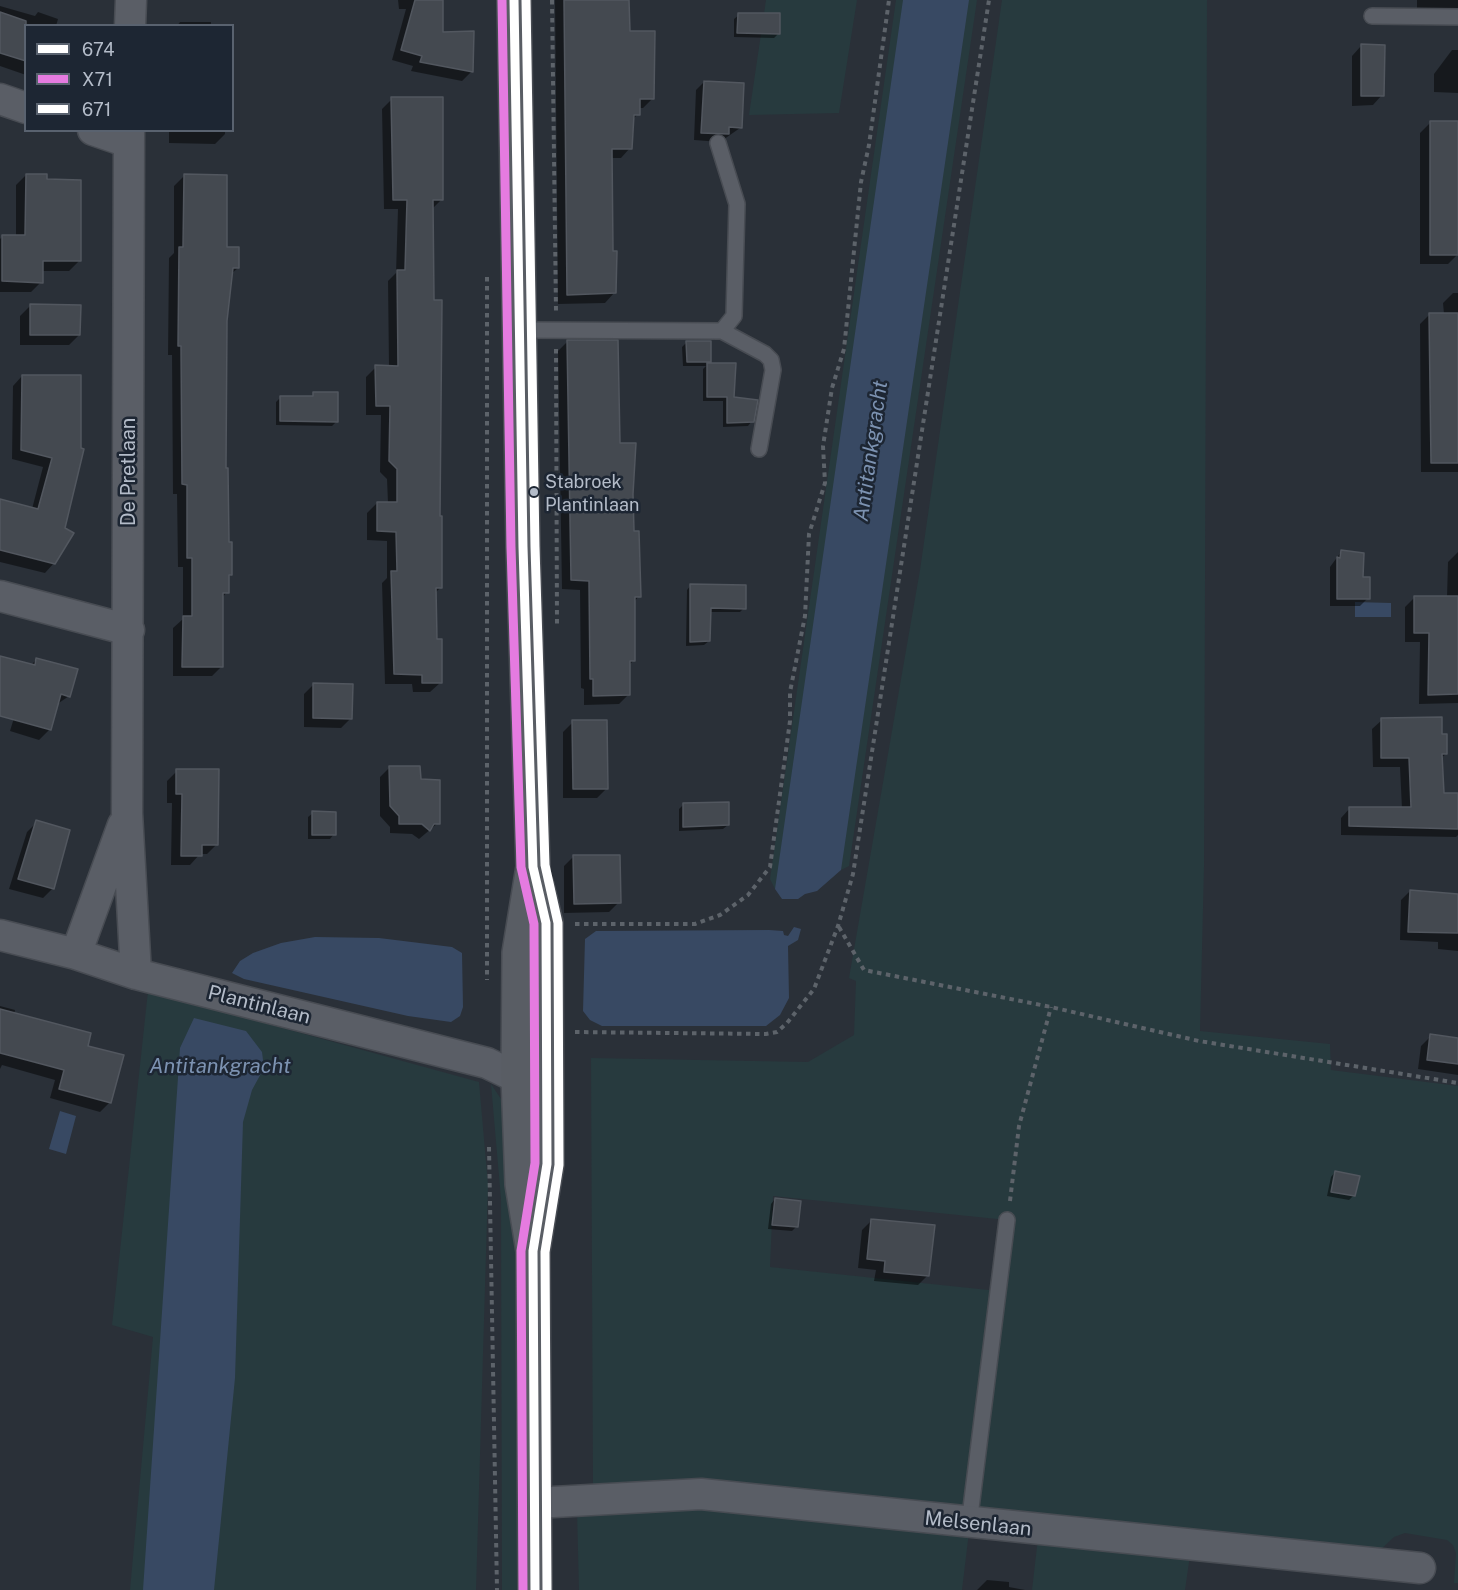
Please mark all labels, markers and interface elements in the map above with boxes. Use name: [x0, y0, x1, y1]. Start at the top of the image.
legend: [24, 24, 234, 132]
text: 674: [82, 39, 115, 60]
text: X71: [82, 69, 113, 90]
text: 671: [82, 99, 111, 120]
water label: Antitankgracht: [849, 379, 893, 523]
street label: De Pretlaan: [117, 418, 141, 526]
place label: Stabroek Plantinlaan: [545, 471, 639, 514]
marker: Stabroek Plantinlaan: [528, 486, 540, 498]
street label: Plantinlaan: [205, 981, 313, 1029]
water label: Antitankgracht: [149, 1054, 291, 1080]
street label: Melsenlaan: [923, 1506, 1033, 1542]

